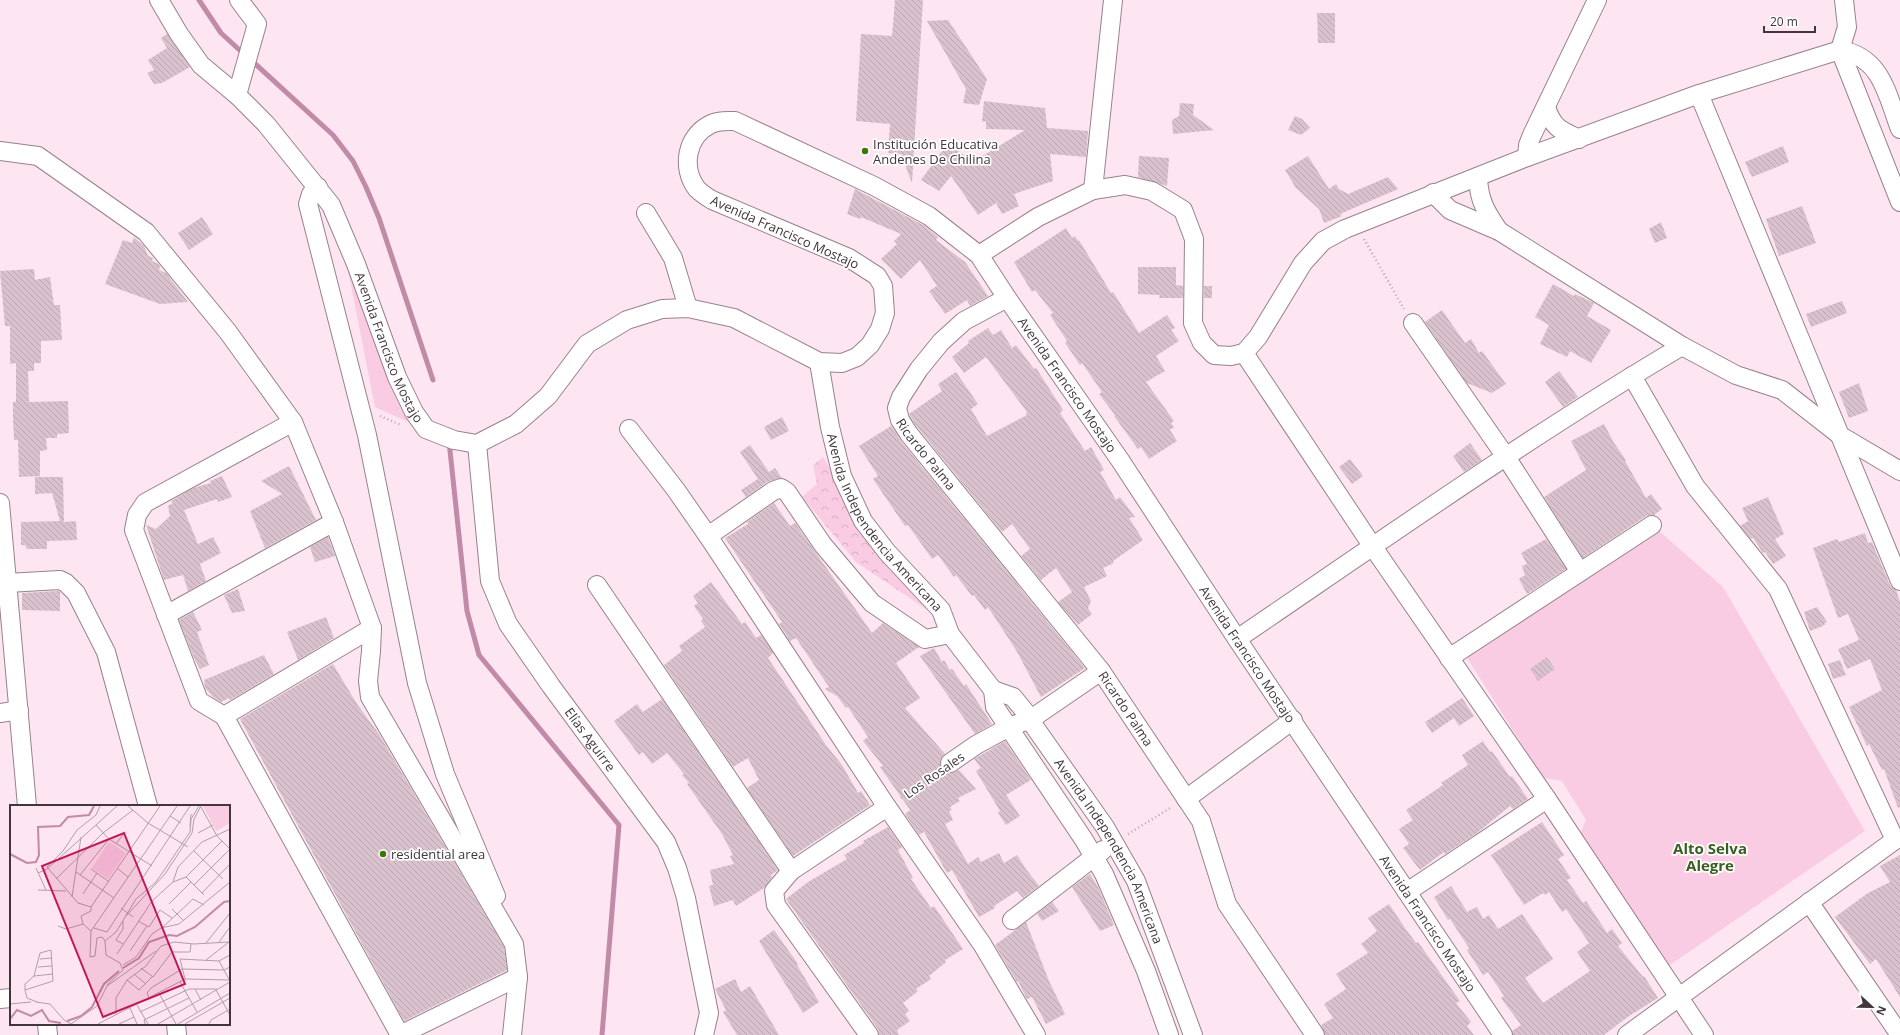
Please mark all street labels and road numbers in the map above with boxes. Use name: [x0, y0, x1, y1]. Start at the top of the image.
street label: Avenida Francisco Mostajo: [708, 191, 862, 273]
street label: Avenida Francisco Mostajo: [351, 270, 428, 426]
street label: Avenida Francisco Mostajo: [1014, 314, 1121, 456]
street label: Ricardo Palma: [892, 415, 960, 494]
street label: Avenida Independencia Americana: [823, 432, 947, 615]
street label: Avenida Francisco Mostajo: [1195, 582, 1300, 726]
street label: Ricardo Palma: [1094, 667, 1158, 750]
street label: Elías Aguirre: [561, 704, 620, 775]
street label: Los Rosales: [900, 747, 968, 803]
street label: Avenida Independencia Americana: [1051, 755, 1167, 946]
street label: Avenida Francisco Mostajo: [1376, 851, 1480, 995]

